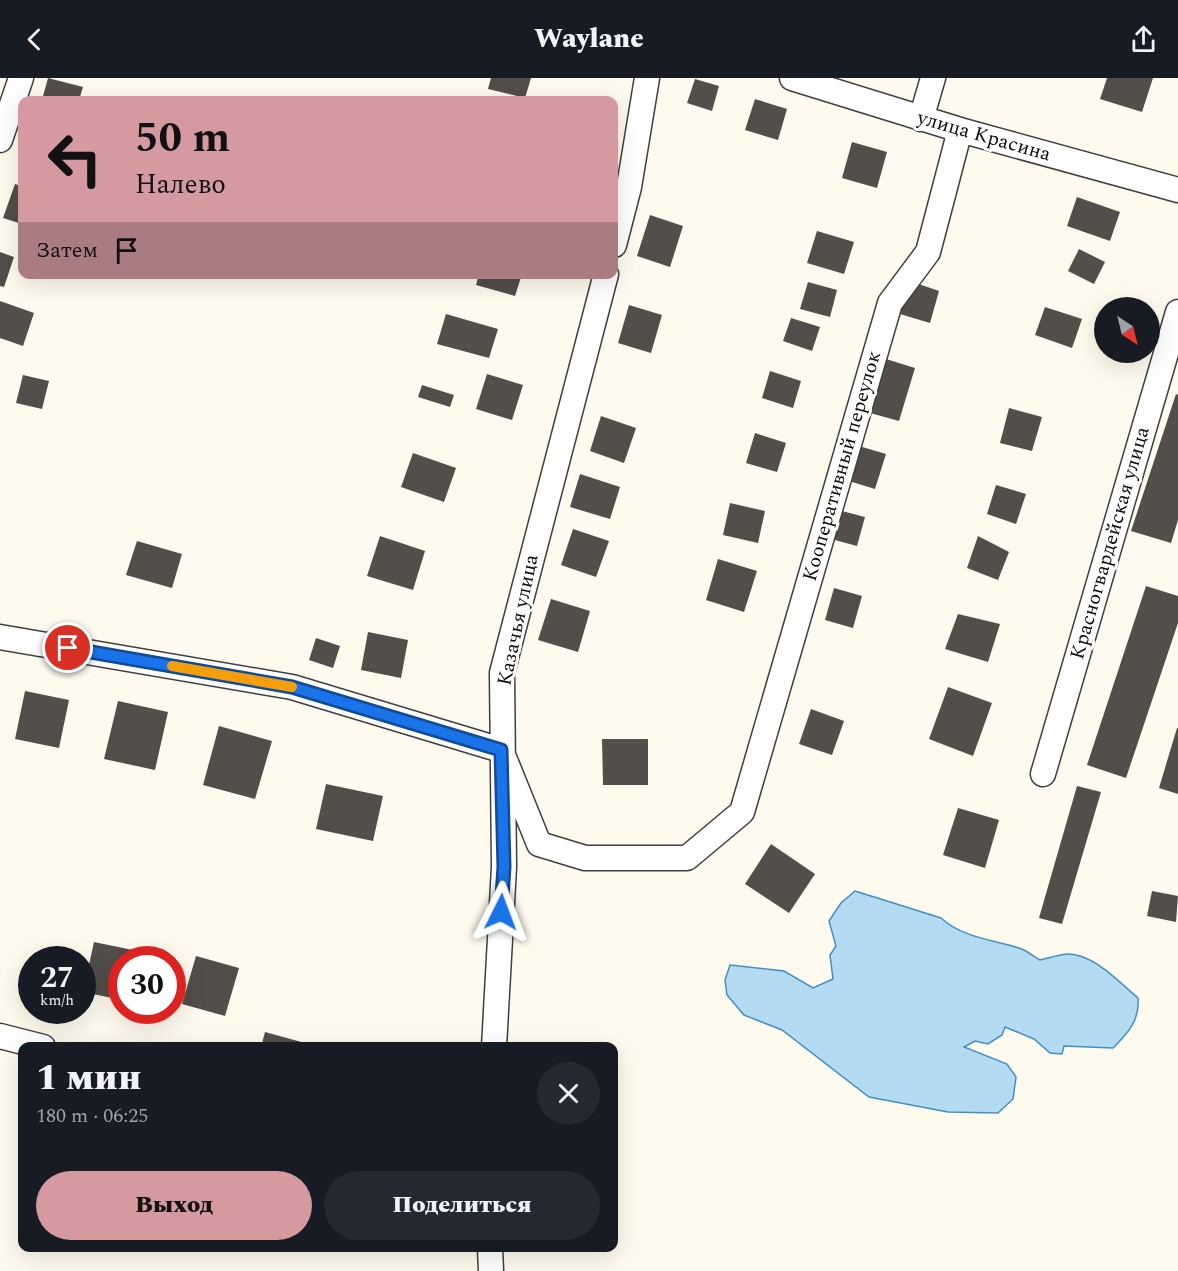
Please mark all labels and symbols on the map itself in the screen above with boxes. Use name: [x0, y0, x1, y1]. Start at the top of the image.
street label: улица Красина: [913, 102, 1055, 169]
north arrow: [1094, 297, 1160, 363]
street label: Кооперативный переулок: [795, 347, 889, 585]
street label: Красногвардейская улица: [1062, 423, 1158, 663]
street label: Казачья улица: [489, 551, 547, 688]
pin: [42, 622, 93, 673]
position arrow: [469, 880, 533, 944]
speed limit sign: 30: [108, 946, 186, 1024]

